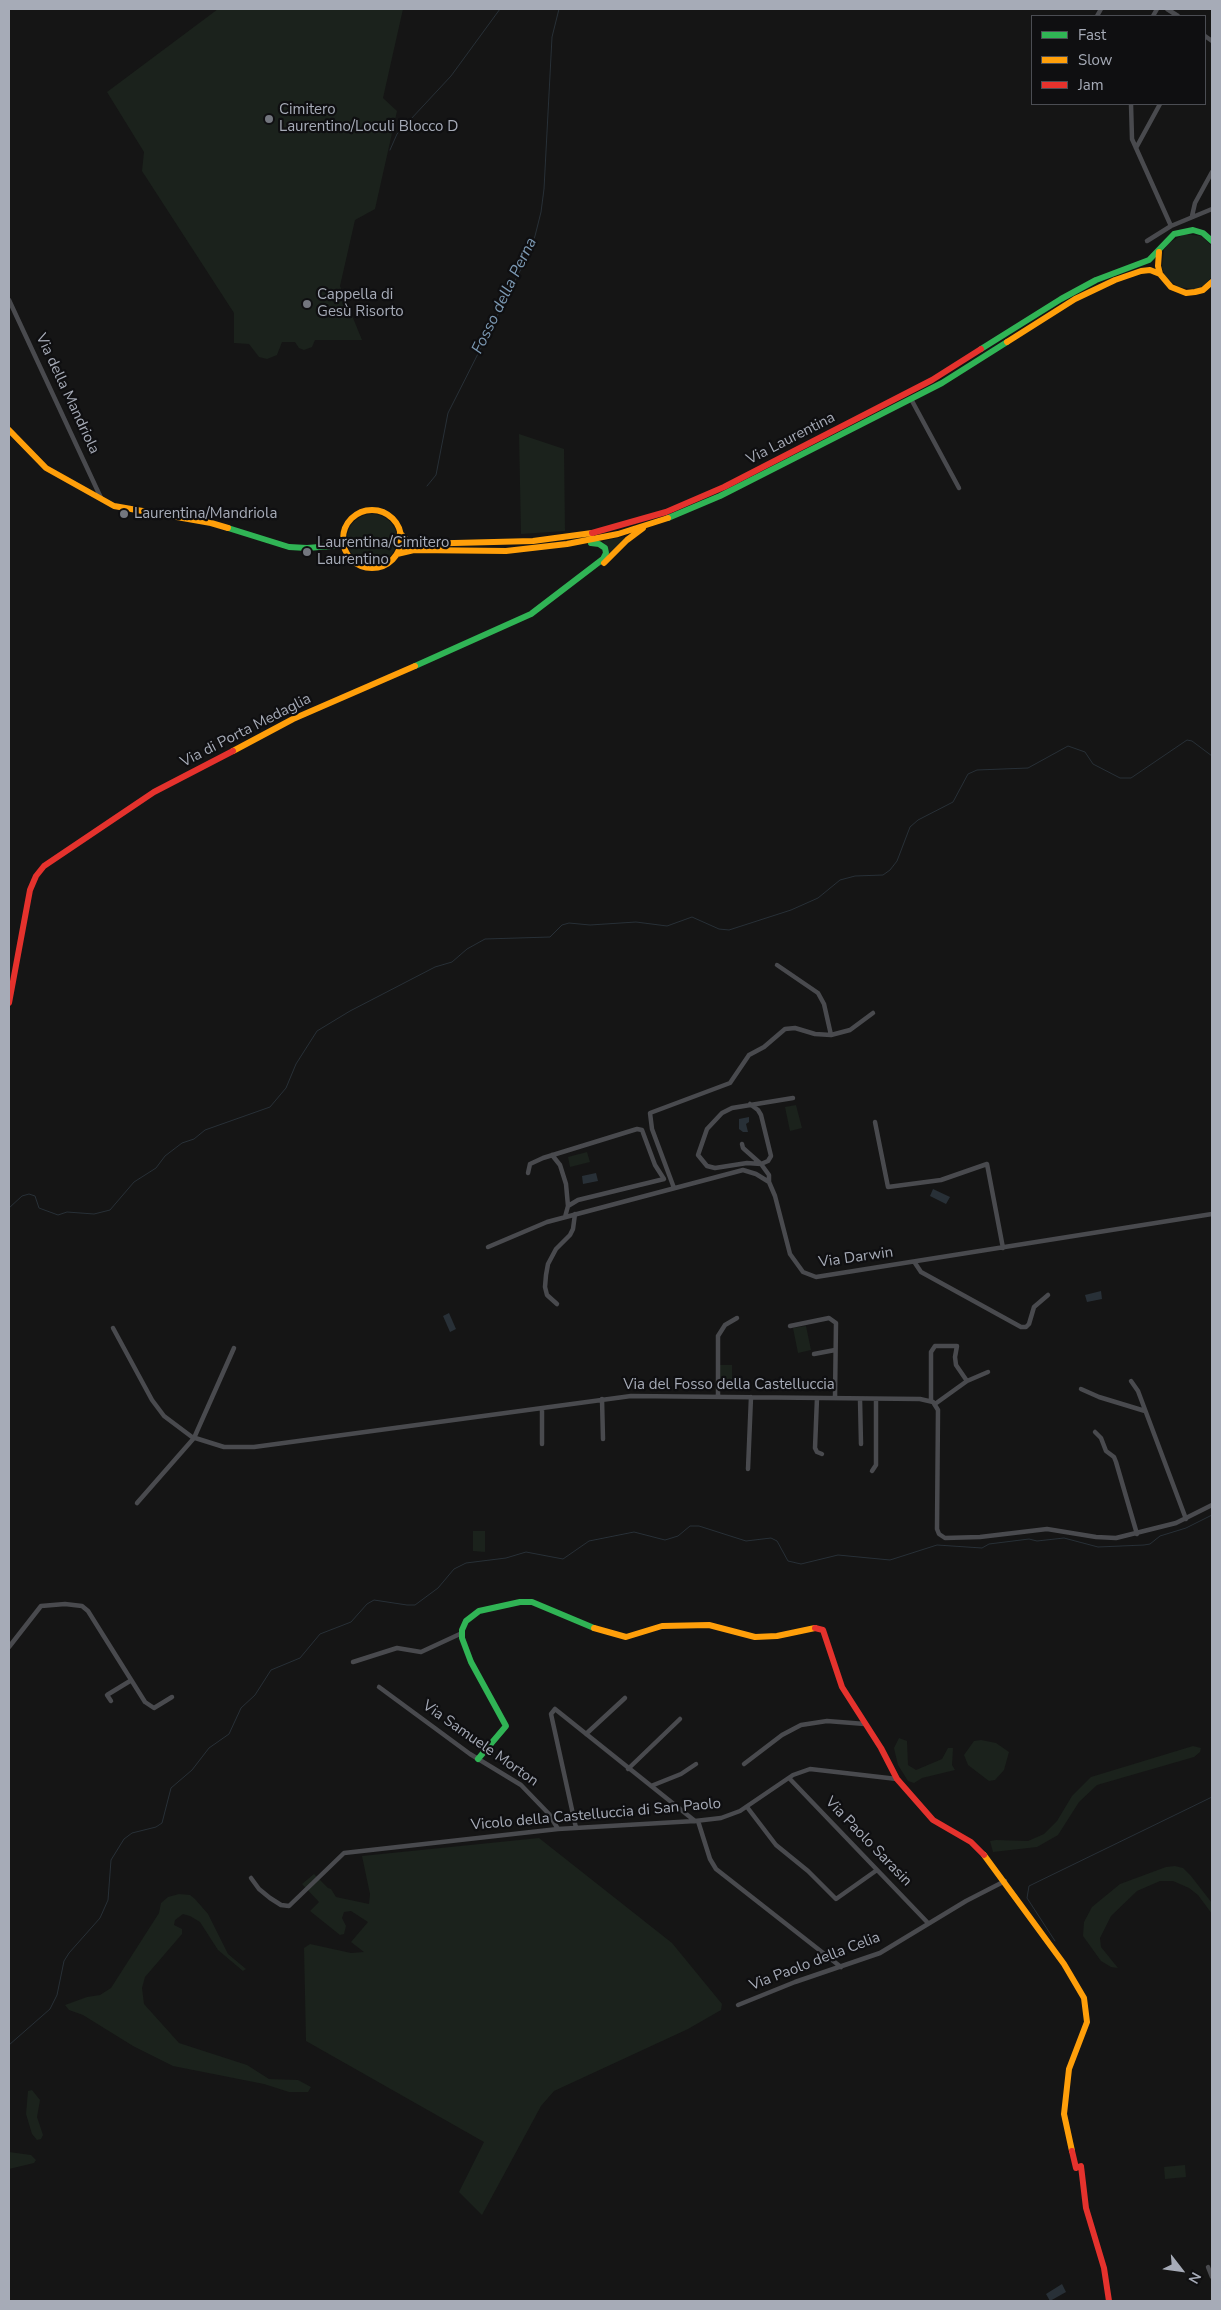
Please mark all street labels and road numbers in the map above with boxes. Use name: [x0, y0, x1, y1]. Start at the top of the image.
street label: Via della Mandriola: [31, 331, 103, 457]
street label: Via Laurentina: [744, 409, 838, 469]
street label: Via di Porta Medaglia: [178, 690, 314, 772]
street label: Via Darwin: [818, 1244, 894, 1272]
street label: Via del Fosso della Castelluccia: [623, 1376, 835, 1394]
street label: Via Samuele Morton: [419, 1697, 541, 1791]
street label: Via Paolo Sarasin: [821, 1794, 915, 1890]
street label: Vicolo della Castelluccia di San Paolo: [470, 1795, 722, 1835]
street label: Via Paolo della Celia: [747, 1929, 883, 1995]

